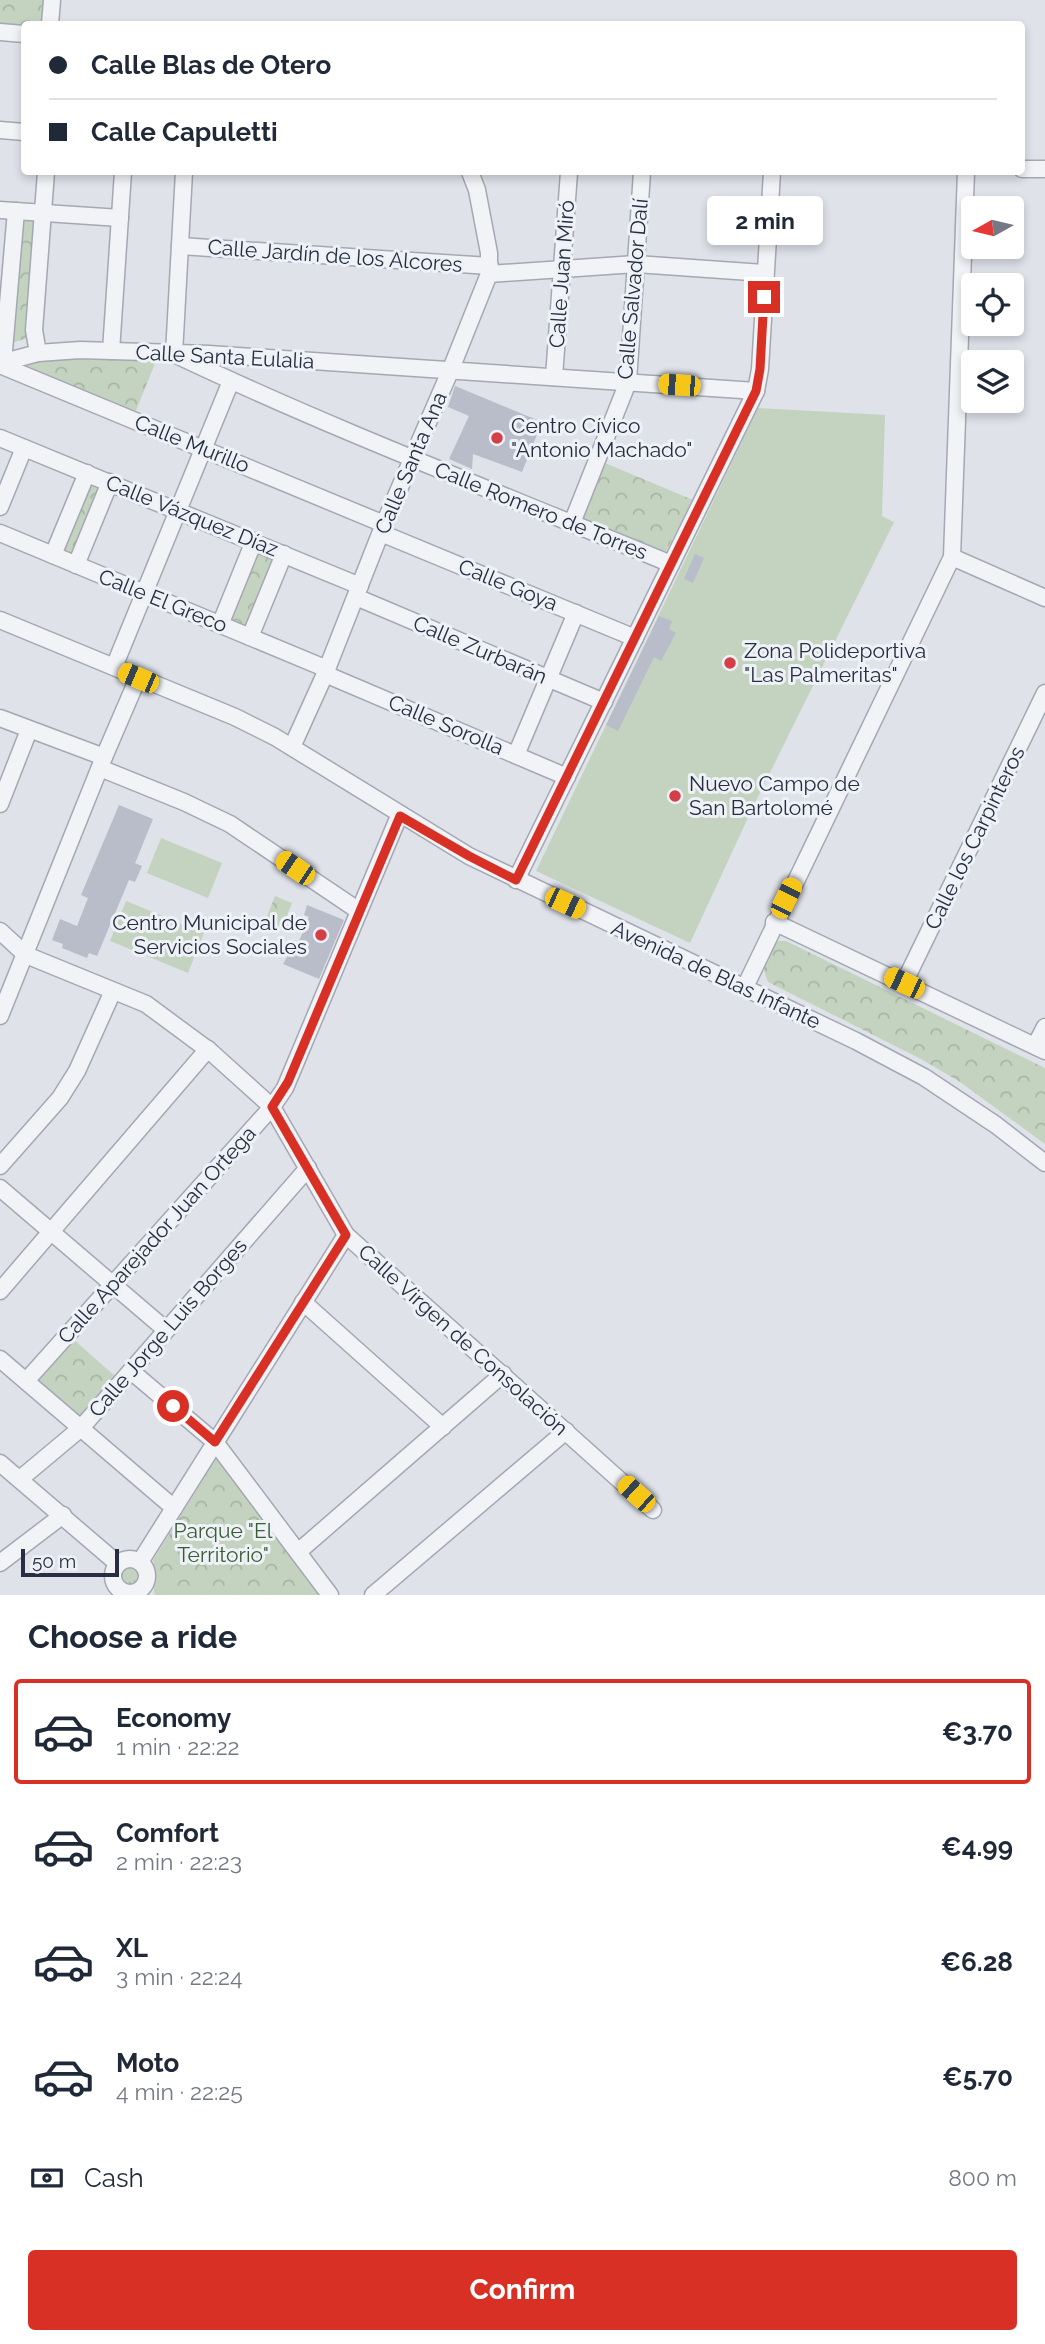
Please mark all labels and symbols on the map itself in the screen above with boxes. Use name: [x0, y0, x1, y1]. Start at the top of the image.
callout: 2 min: [706, 196, 822, 244]
north arrow: [961, 196, 1024, 259]
street label: Calle Salvador Dalí: [612, 197, 653, 380]
street label: Calle Juan Miró: [544, 199, 579, 349]
street label: Calle Jardín de los Alcores: [207, 234, 463, 277]
route end: [748, 281, 780, 313]
street label: Calle Santa Eulalia: [135, 339, 315, 374]
car: [658, 373, 701, 397]
street label: Calle Santa Ana: [369, 388, 452, 538]
street label: Calle Murillo: [131, 409, 253, 478]
place label: Centro Cívico "Antonio Machado": [511, 413, 692, 462]
marker: Centro Cívico "Antonio Machado": [489, 430, 505, 446]
street label: Calle Romero de Torres: [431, 456, 651, 565]
street label: Calle Vázquez Díaz: [102, 470, 282, 562]
street label: Calle Goya: [455, 553, 561, 616]
street label: Calle El Greco: [95, 563, 231, 638]
street label: Calle Zurbarán: [409, 610, 551, 689]
place label: Zona Polideportiva "Las Palmeritas": [744, 638, 926, 687]
marker: Zona Polideportiva "Las Palmeritas": [722, 655, 738, 671]
car: [115, 660, 162, 696]
street label: Calle Sorolla: [385, 689, 508, 760]
street label: Calle los Carpinteros: [919, 742, 1030, 933]
place label: Nuevo Campo de San Bartolomé: [689, 771, 860, 820]
marker: Nuevo Campo de San Bartolomé: [667, 788, 683, 804]
car: [272, 848, 319, 888]
car: [768, 875, 805, 921]
car: [542, 885, 589, 921]
place label: Centro Municipal de Servicios Sociales: [112, 910, 307, 959]
street label: Avenida de Blas Infante: [608, 915, 825, 1034]
marker: Centro Municipal de Servicios Sociales: [313, 927, 329, 943]
car: [881, 965, 928, 1001]
street label: Calle Aparejador Juan Ortega: [52, 1121, 261, 1348]
street label: Calle Jorge Luis Borges: [83, 1233, 252, 1422]
street label: Calle Virgen de Consolación: [353, 1239, 573, 1440]
route start: [157, 1390, 189, 1422]
car: [614, 1472, 659, 1516]
park label: Parque "El Territorio": [174, 1518, 273, 1567]
scale bar: [21, 1546, 119, 1578]

